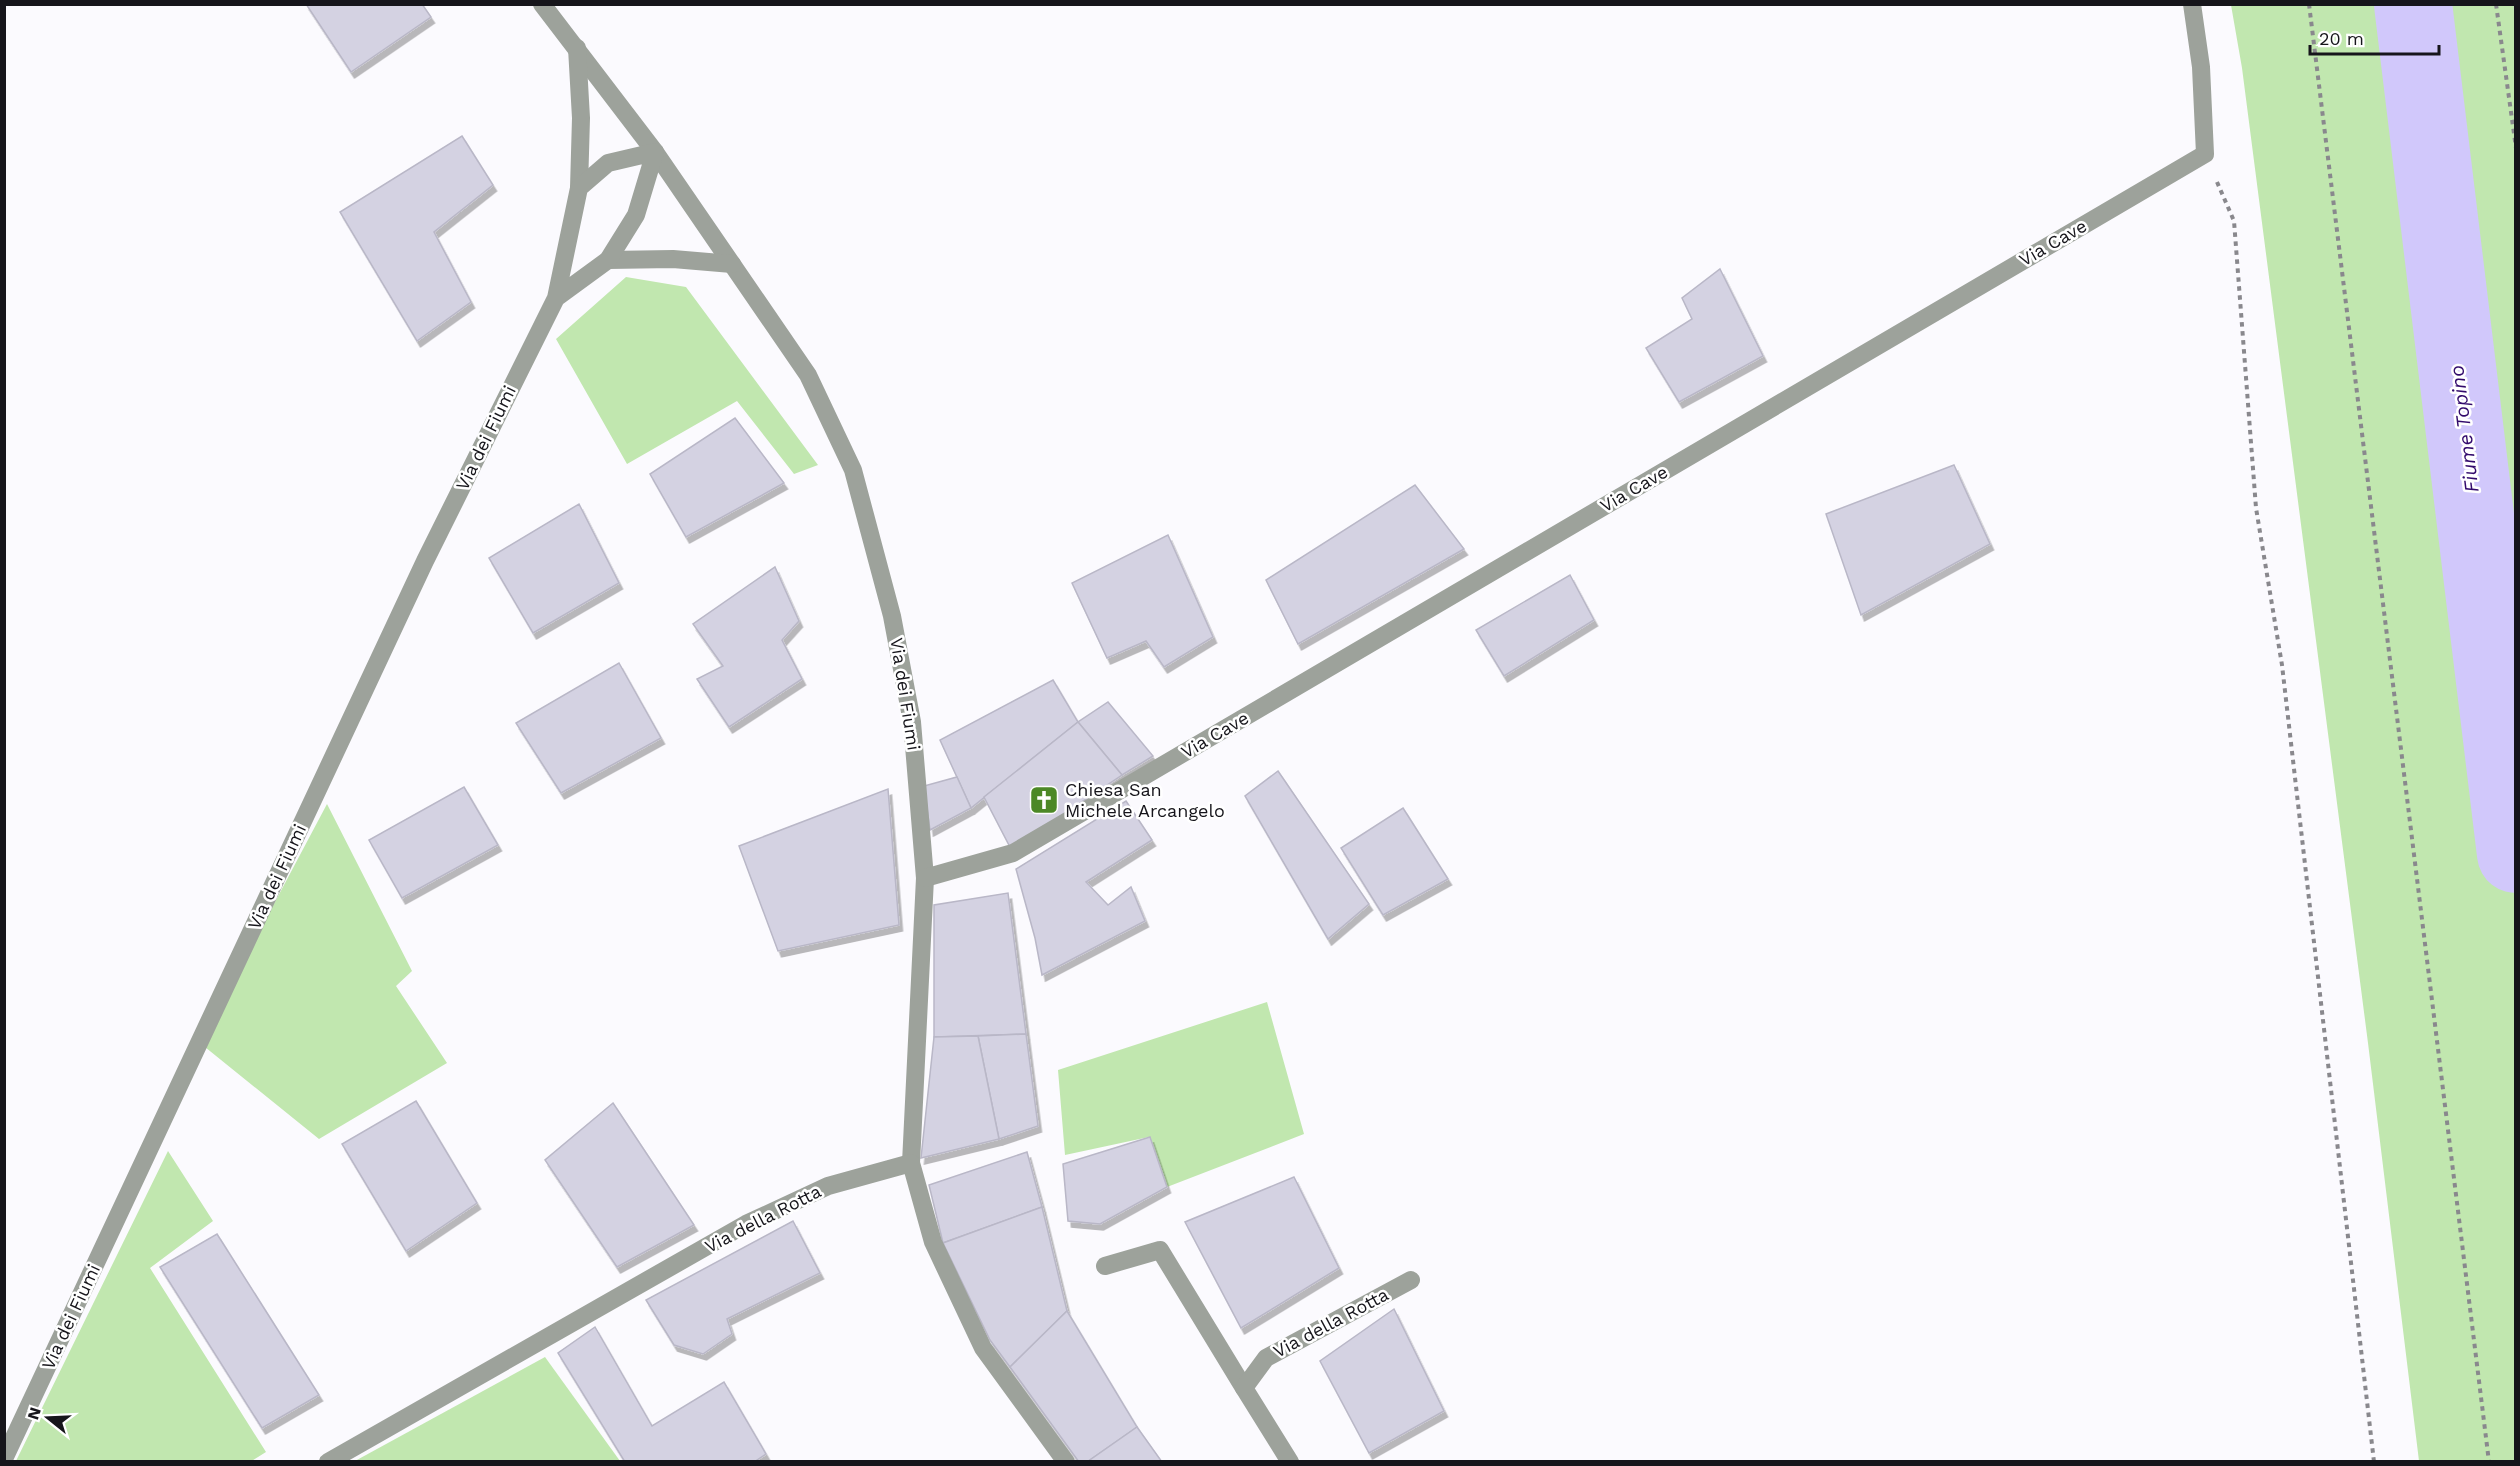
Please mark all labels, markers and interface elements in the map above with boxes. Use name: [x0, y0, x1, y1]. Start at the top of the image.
scale bar: [2310, 18, 2439, 56]
text: 20 m: [2319, 28, 2364, 49]
street label: Via Cave: [2015, 215, 2090, 270]
water label: Fiume Topino: [2444, 364, 2484, 494]
street label: Via dei Fiumi: [451, 382, 520, 494]
street label: Via Cave: [1596, 461, 1671, 516]
street label: Via dei Fiumi: [886, 636, 925, 752]
street label: Via Cave: [1177, 707, 1252, 762]
place label: Chiesa San Michele Arcangelo: [1065, 779, 1225, 821]
church icon: Chiesa San Michele Arcangelo: [1028, 784, 1060, 816]
street label: Via dei Fiumi: [243, 821, 310, 933]
street label: Via della Rotta: [701, 1180, 824, 1257]
street label: Via dei Fiumi: [37, 1261, 104, 1373]
street label: Via della Rotta: [1270, 1283, 1392, 1362]
north arrow: [18, 1388, 78, 1448]
text: N: [23, 1405, 45, 1422]

